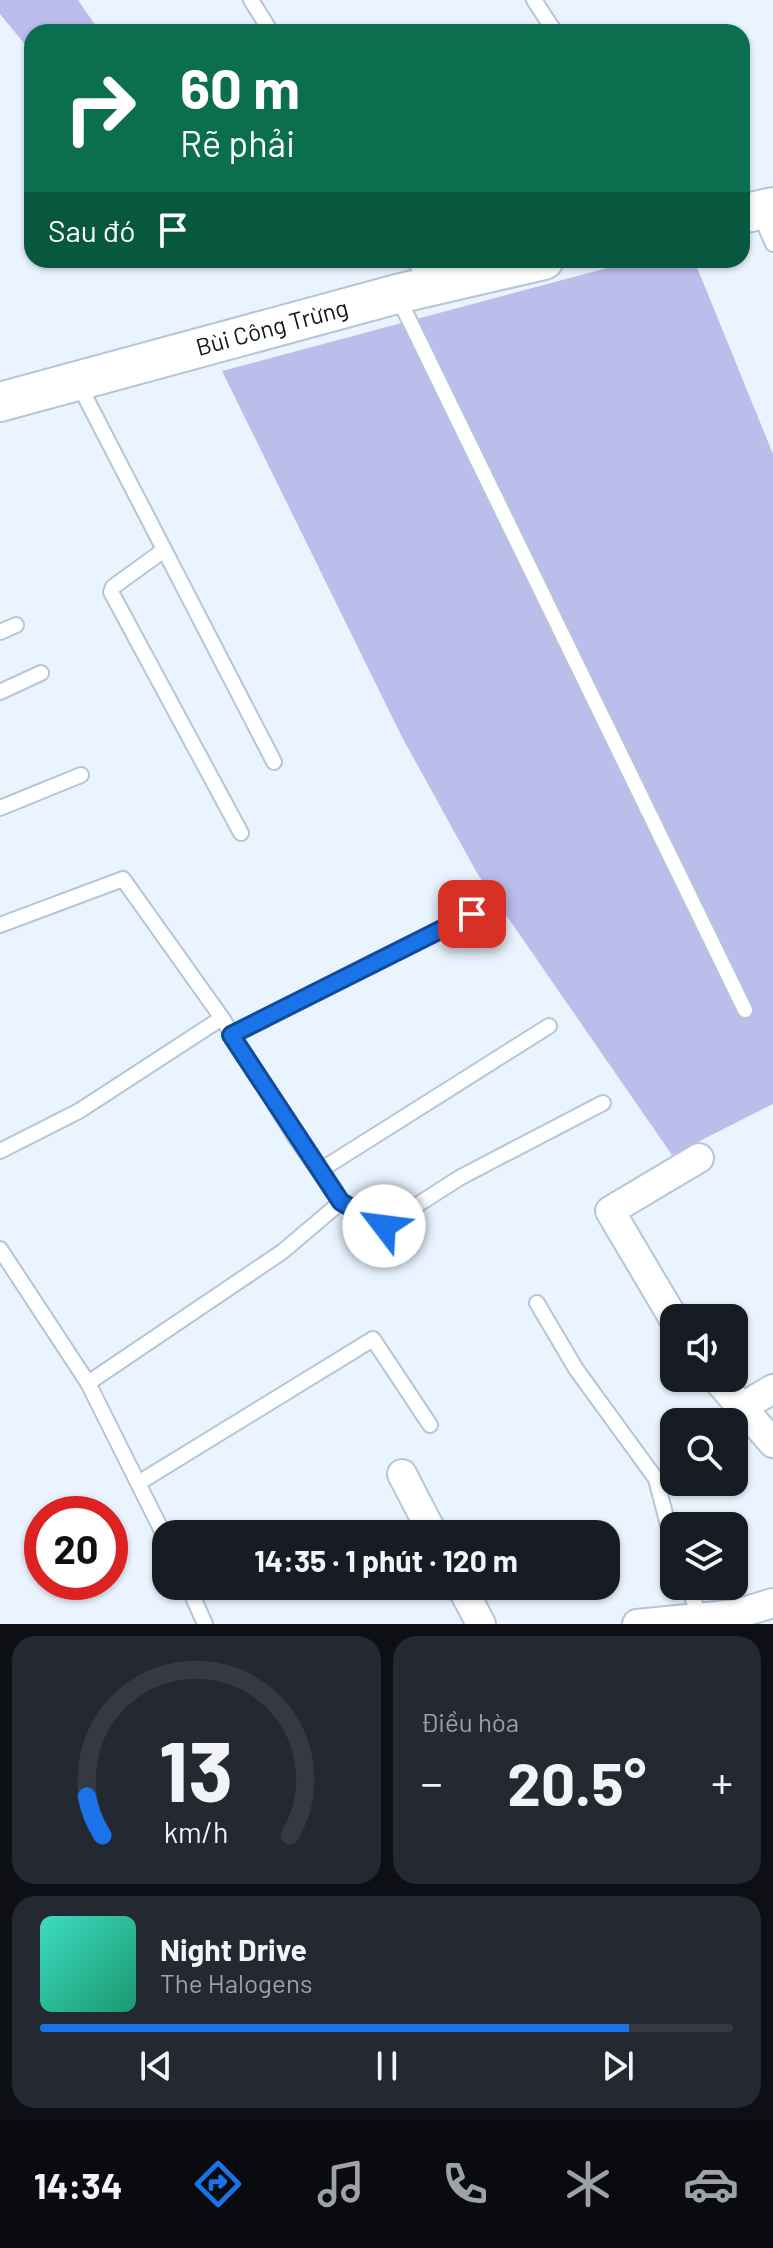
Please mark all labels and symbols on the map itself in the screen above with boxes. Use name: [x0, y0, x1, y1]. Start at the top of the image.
street label: Bùi Công Trừng: [192, 292, 351, 361]
pin: [438, 880, 506, 948]
position arrow: [342, 1184, 426, 1268]
speed limit sign: 20: [24, 1496, 128, 1600]

